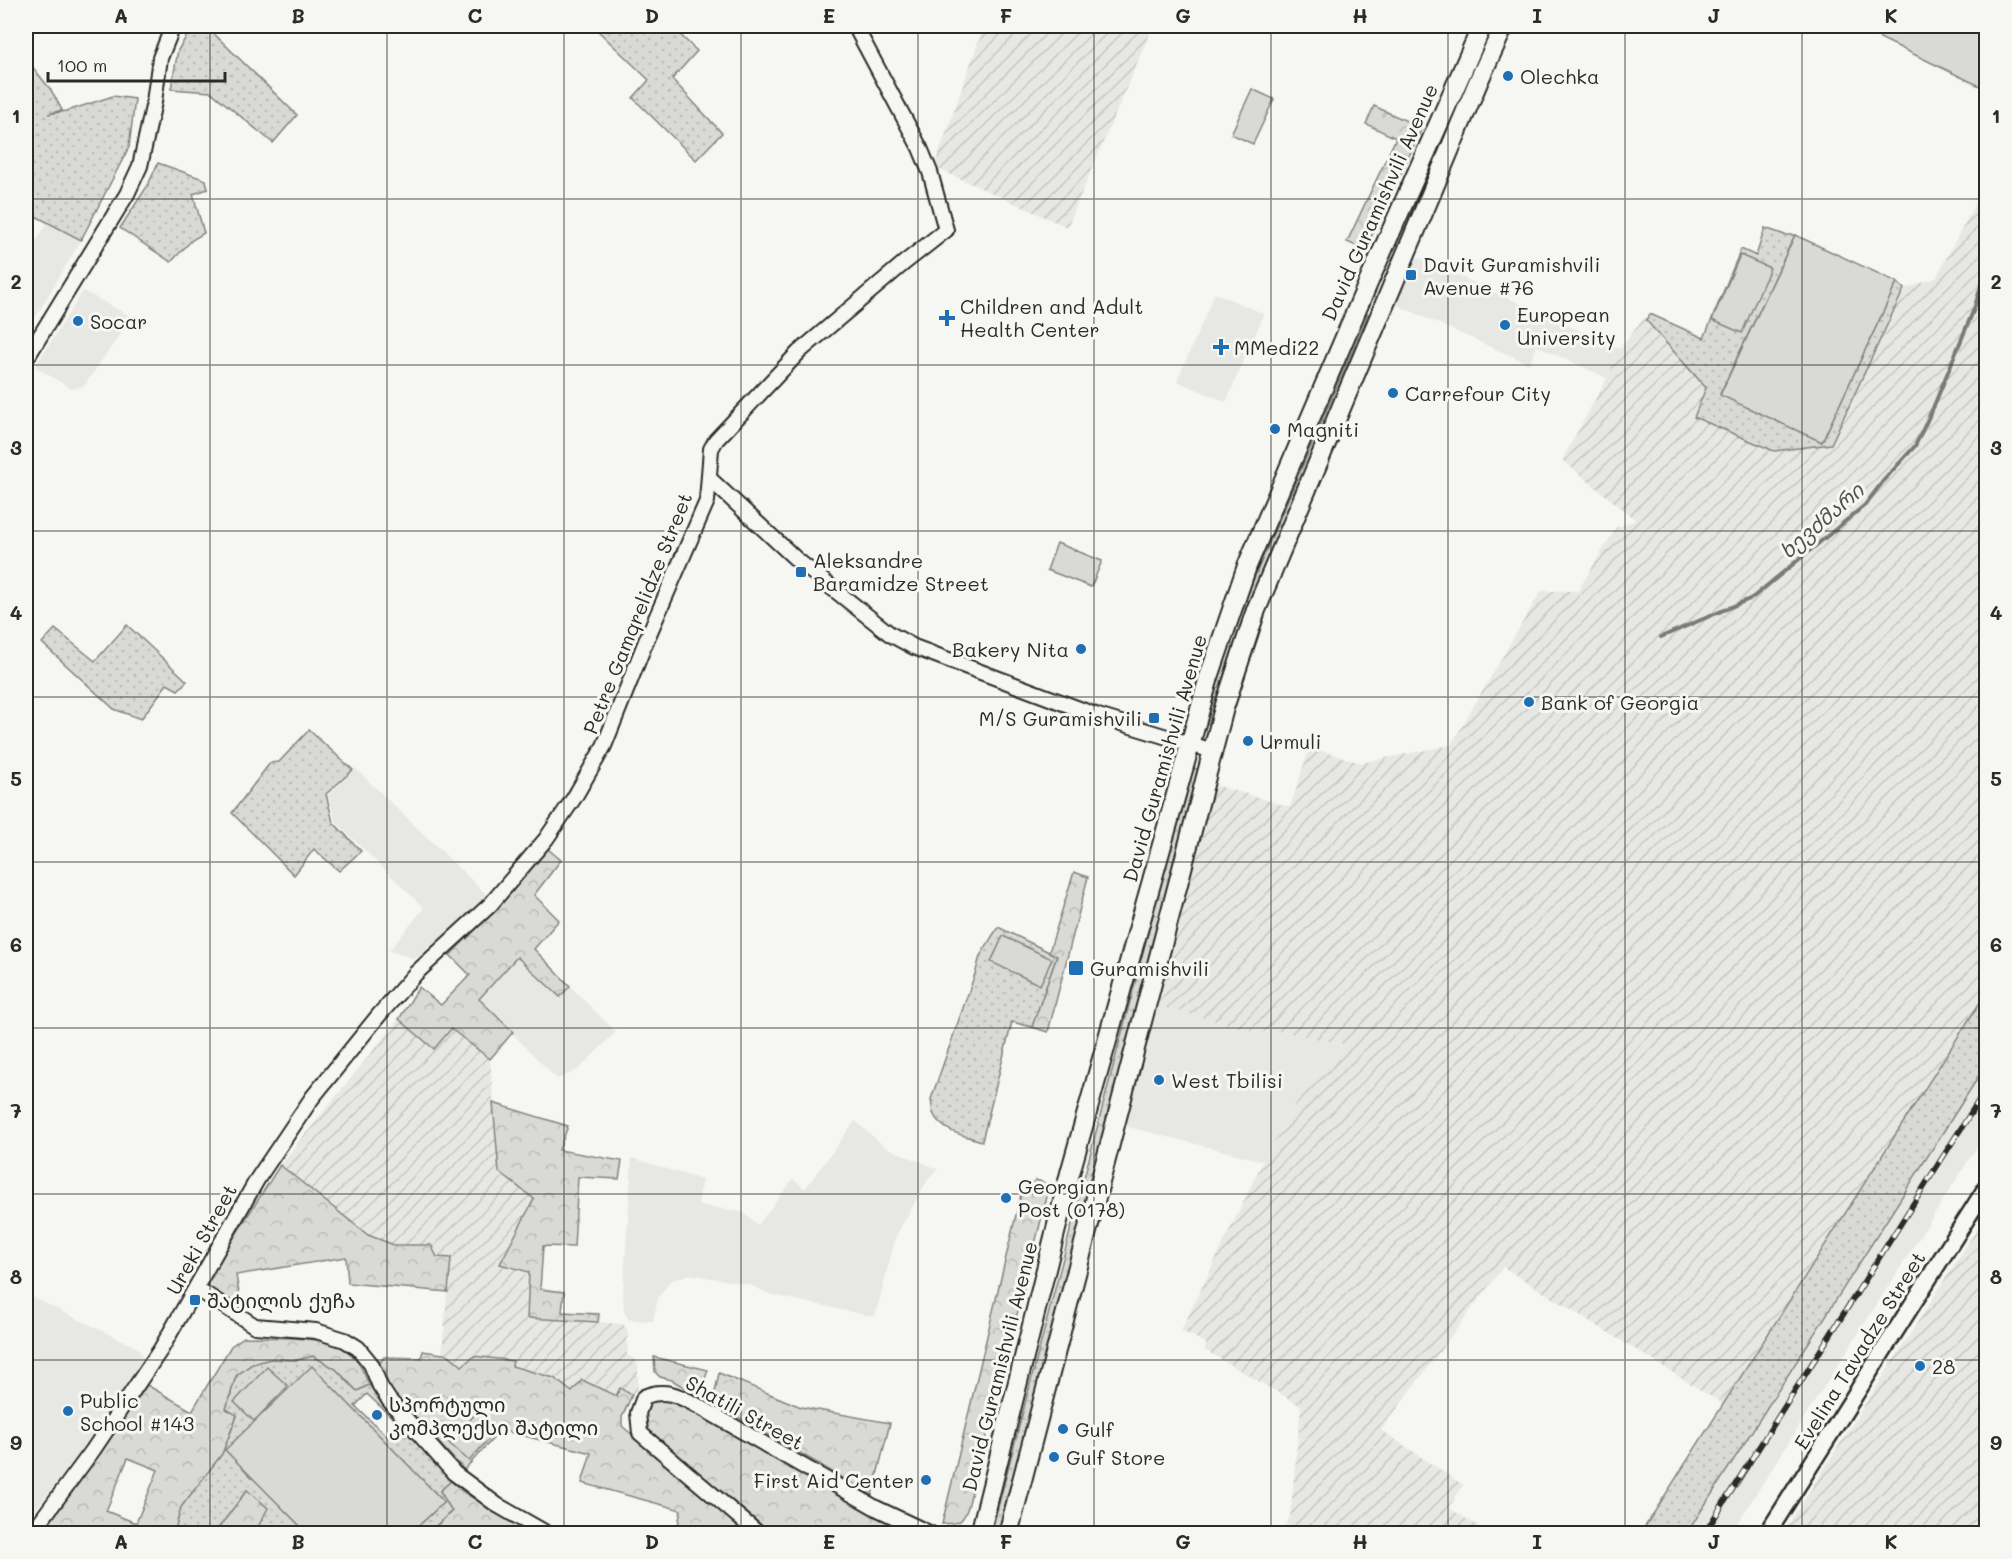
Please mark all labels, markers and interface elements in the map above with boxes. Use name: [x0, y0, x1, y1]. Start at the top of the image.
text: A: [114, 2, 128, 28]
text: B: [291, 2, 305, 28]
text: C: [468, 2, 483, 28]
text: D: [645, 2, 659, 28]
text: E: [823, 2, 835, 28]
text: F: [1000, 2, 1013, 28]
text: G: [1175, 2, 1191, 28]
text: H: [1352, 2, 1368, 28]
text: I: [1532, 2, 1542, 28]
text: J: [1707, 2, 1721, 28]
text: K: [1884, 2, 1898, 28]
scale bar: [48, 45, 225, 83]
text: 100 m: [57, 53, 107, 77]
place label: Olechka: [1520, 63, 1599, 89]
marker: Olechka: [1501, 69, 1515, 83]
street label: David Guramishvili Avenue: [1315, 79, 1443, 325]
text: 1: [12, 102, 20, 128]
text: 1: [1992, 102, 2000, 128]
place label: Davit Guramishvili Avenue #76: [1423, 251, 1600, 300]
text: 2: [10, 268, 22, 294]
marker: Davit Guramishvili Avenue #76: [1404, 268, 1418, 282]
text: 2: [1990, 268, 2002, 294]
place label: Children and Adult Health Center: [960, 293, 1143, 342]
place label: European University: [1517, 301, 1616, 350]
place label: Socar: [90, 308, 147, 334]
marker: Children and Adult Health Center: [938, 309, 956, 327]
marker: Socar: [71, 314, 85, 328]
marker: European University: [1498, 318, 1512, 332]
place label: MMedi22: [1234, 334, 1319, 360]
marker: MMedi22: [1212, 338, 1230, 356]
place label: Carrefour City: [1405, 380, 1551, 406]
marker: Carrefour City: [1386, 386, 1400, 400]
place label: Magniti: [1287, 416, 1359, 442]
marker: Magniti: [1268, 422, 1282, 436]
text: 3: [10, 434, 22, 460]
text: 3: [1990, 434, 2002, 460]
water label: ხევძმარი: [1773, 476, 1870, 565]
street label: Petre Gamqrelidze Street: [577, 488, 697, 738]
place label: Aleksandre Baramidze Street: [813, 547, 989, 596]
marker: Aleksandre Baramidze Street: [794, 565, 808, 579]
text: 4: [10, 599, 23, 625]
text: 4: [1990, 599, 2003, 625]
street label: David Guramishvili Avenue: [1116, 631, 1212, 885]
place label: Bakery Nita: [952, 636, 1069, 662]
marker: Bakery Nita: [1074, 642, 1088, 656]
place label: Bank of Georgia: [1541, 689, 1699, 715]
marker: Bank of Georgia: [1522, 695, 1536, 709]
place label: M/S Guramishvili: [979, 705, 1142, 731]
marker: M/S Guramishvili: [1147, 711, 1161, 725]
place label: Urmuli: [1260, 728, 1321, 754]
marker: Urmuli: [1241, 734, 1255, 748]
text: 5: [10, 765, 22, 791]
text: 5: [1990, 765, 2002, 791]
text: 6: [10, 931, 22, 957]
text: 6: [1990, 931, 2002, 957]
place label: Guramishvili: [1090, 955, 1209, 981]
marker: Guramishvili: [1067, 959, 1085, 977]
place label: West Tbilisi: [1171, 1067, 1283, 1093]
marker: West Tbilisi: [1152, 1073, 1166, 1087]
text: 7: [10, 1097, 22, 1123]
text: 7: [1990, 1097, 2002, 1123]
place label: Georgian Post (0178): [1018, 1173, 1125, 1222]
street label: Ureki Street: [160, 1179, 242, 1299]
marker: Georgian Post (0178): [999, 1191, 1013, 1205]
street label: David Guramishvili Avenue: [955, 1238, 1043, 1494]
street label: Evelina Tavadze Street: [1787, 1246, 1931, 1454]
text: 8: [10, 1263, 22, 1289]
text: 8: [1990, 1263, 2002, 1289]
place label: შატილის ქუჩა: [207, 1287, 355, 1314]
marker: შატილის ქუჩა: [188, 1293, 202, 1307]
place label: 28: [1932, 1353, 1955, 1379]
marker: 28: [1913, 1359, 1927, 1373]
street label: Shatili Street: [681, 1369, 809, 1455]
place label: Public School #143: [80, 1387, 194, 1436]
place label: სპორტული კომპლექსი შატილი: [389, 1391, 598, 1441]
marker: Public School #143: [61, 1404, 75, 1418]
marker: სპორტული კომპლექსი შატილი: [370, 1408, 384, 1422]
place label: Gulf: [1075, 1416, 1115, 1442]
marker: Gulf: [1056, 1422, 1070, 1436]
text: 9: [10, 1429, 22, 1455]
text: 9: [1990, 1429, 2002, 1455]
place label: Gulf Store: [1066, 1444, 1165, 1470]
marker: Gulf Store: [1047, 1450, 1061, 1464]
place label: First Aid Center: [754, 1467, 914, 1493]
marker: First Aid Center: [919, 1473, 933, 1487]
text: A: [114, 1528, 128, 1554]
text: B: [291, 1528, 305, 1554]
text: C: [468, 1528, 483, 1554]
text: D: [645, 1528, 659, 1554]
text: E: [823, 1528, 835, 1554]
text: F: [1000, 1528, 1013, 1554]
text: G: [1175, 1528, 1191, 1554]
text: H: [1352, 1528, 1368, 1554]
text: I: [1532, 1528, 1542, 1554]
text: J: [1707, 1528, 1721, 1554]
text: K: [1884, 1528, 1898, 1554]

